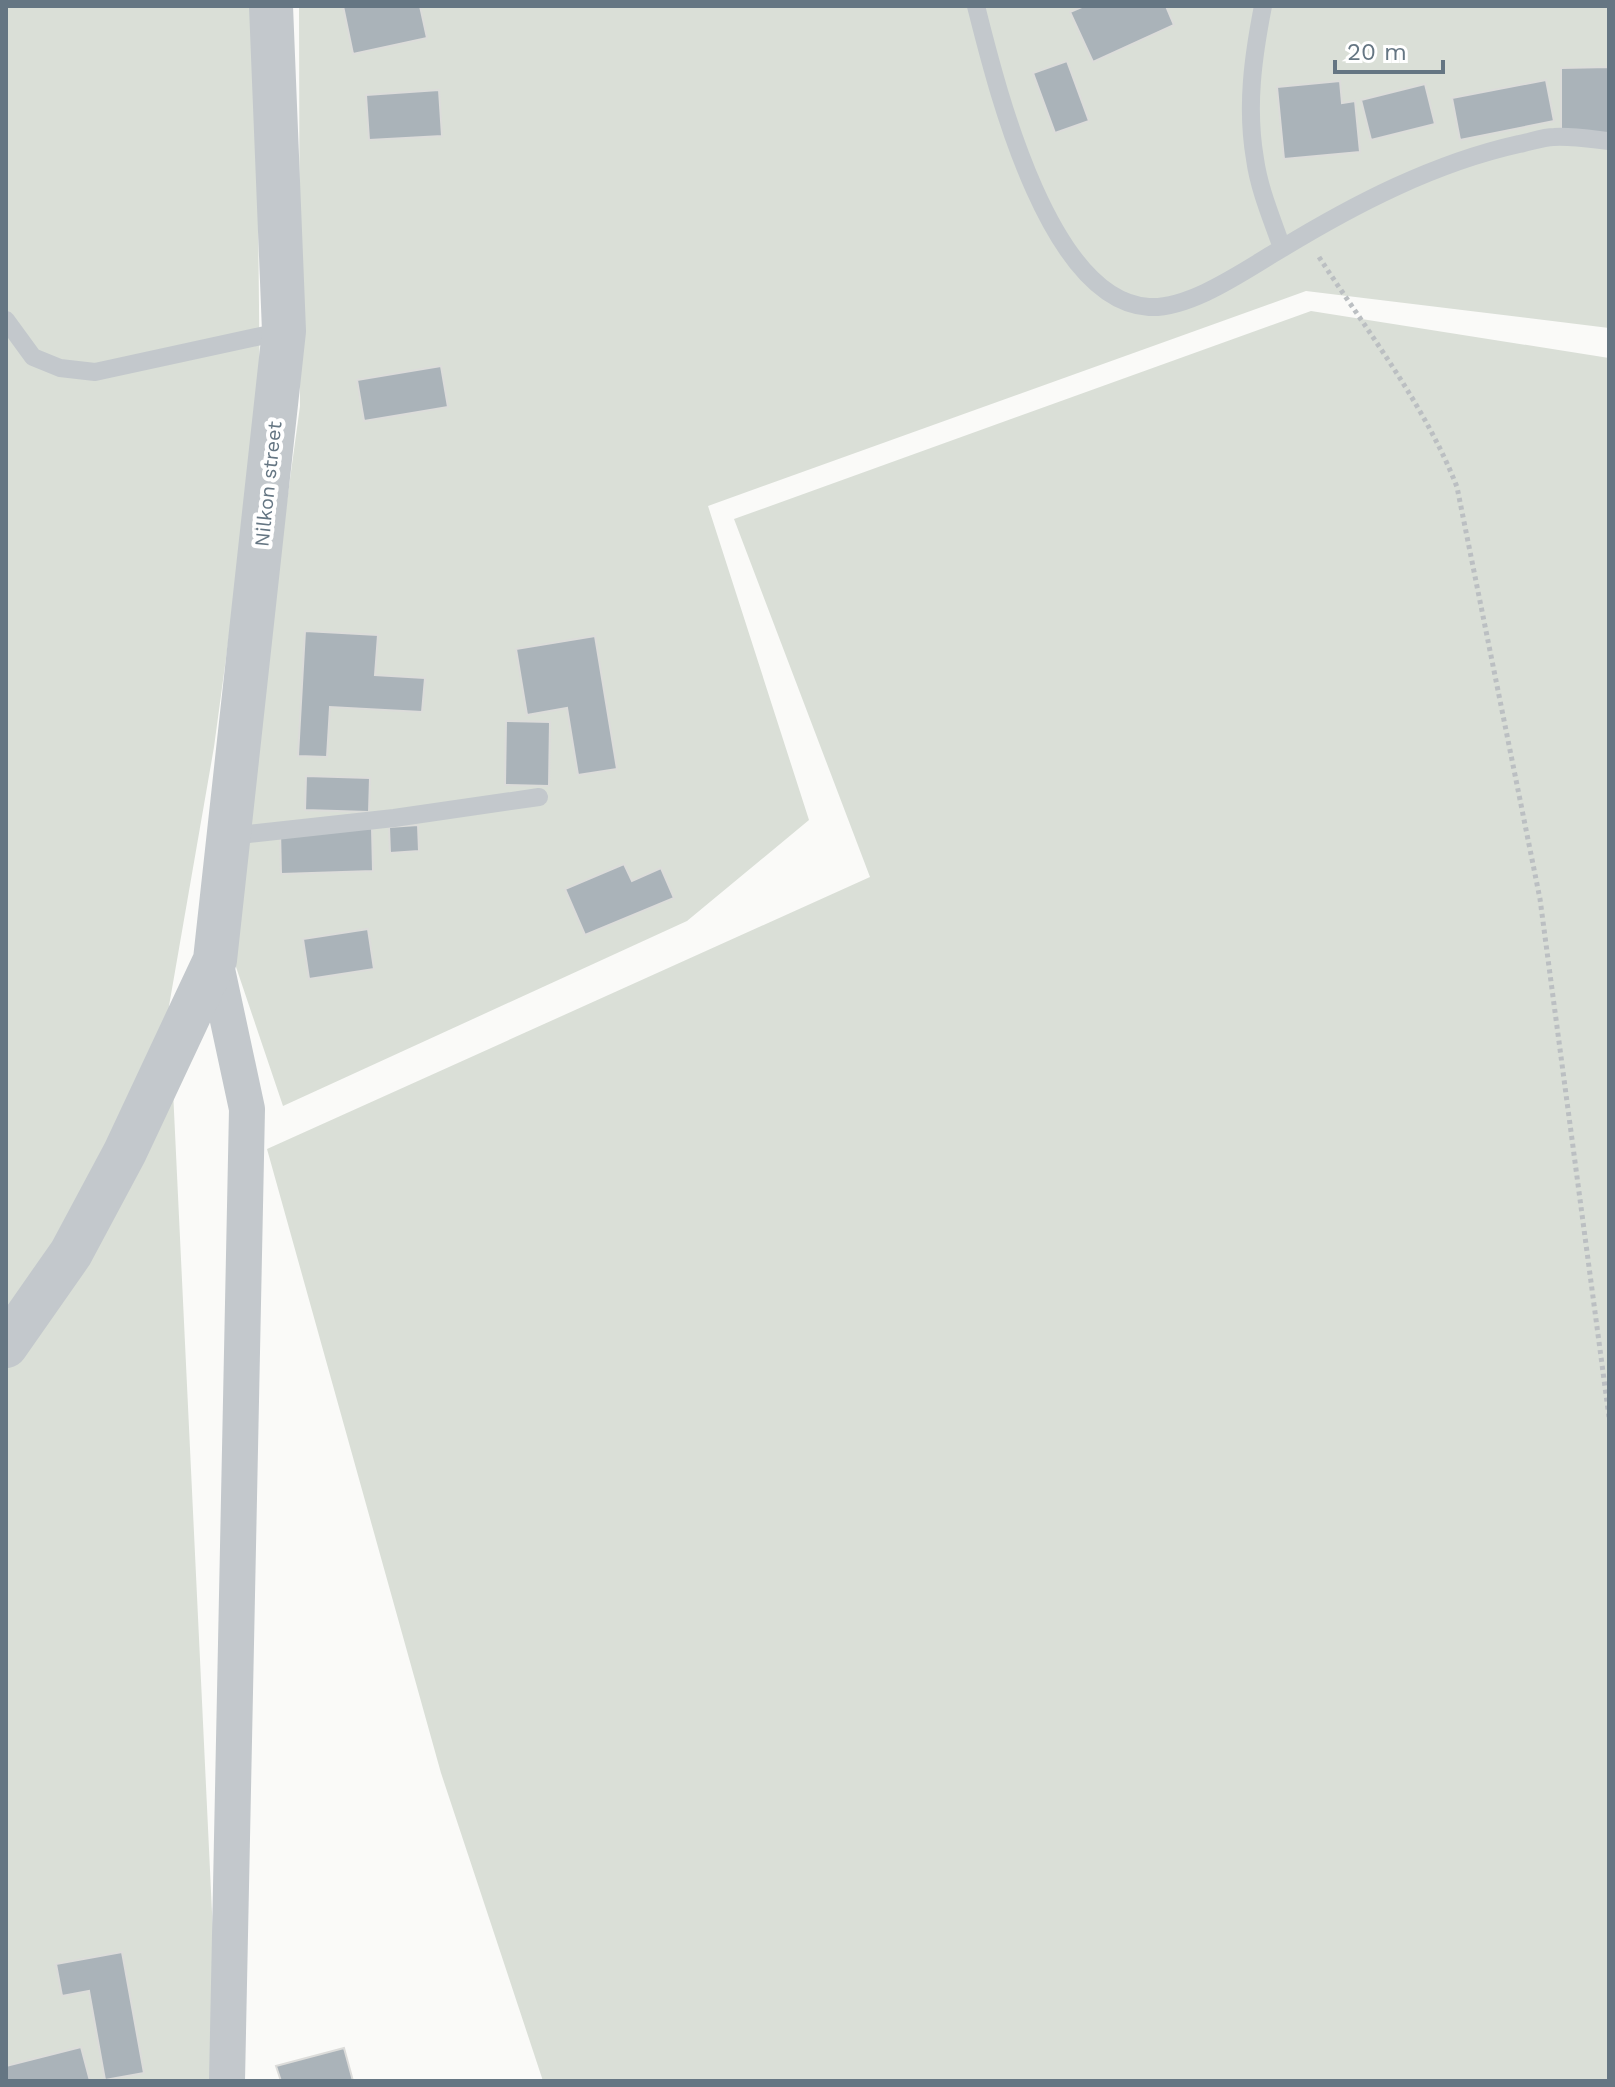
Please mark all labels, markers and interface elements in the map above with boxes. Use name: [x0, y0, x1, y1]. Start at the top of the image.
scale bar: [1335, 24, 1443, 74]
text: 20 m: [1347, 38, 1407, 66]
street label: Nilkon street: [249, 419, 287, 548]

